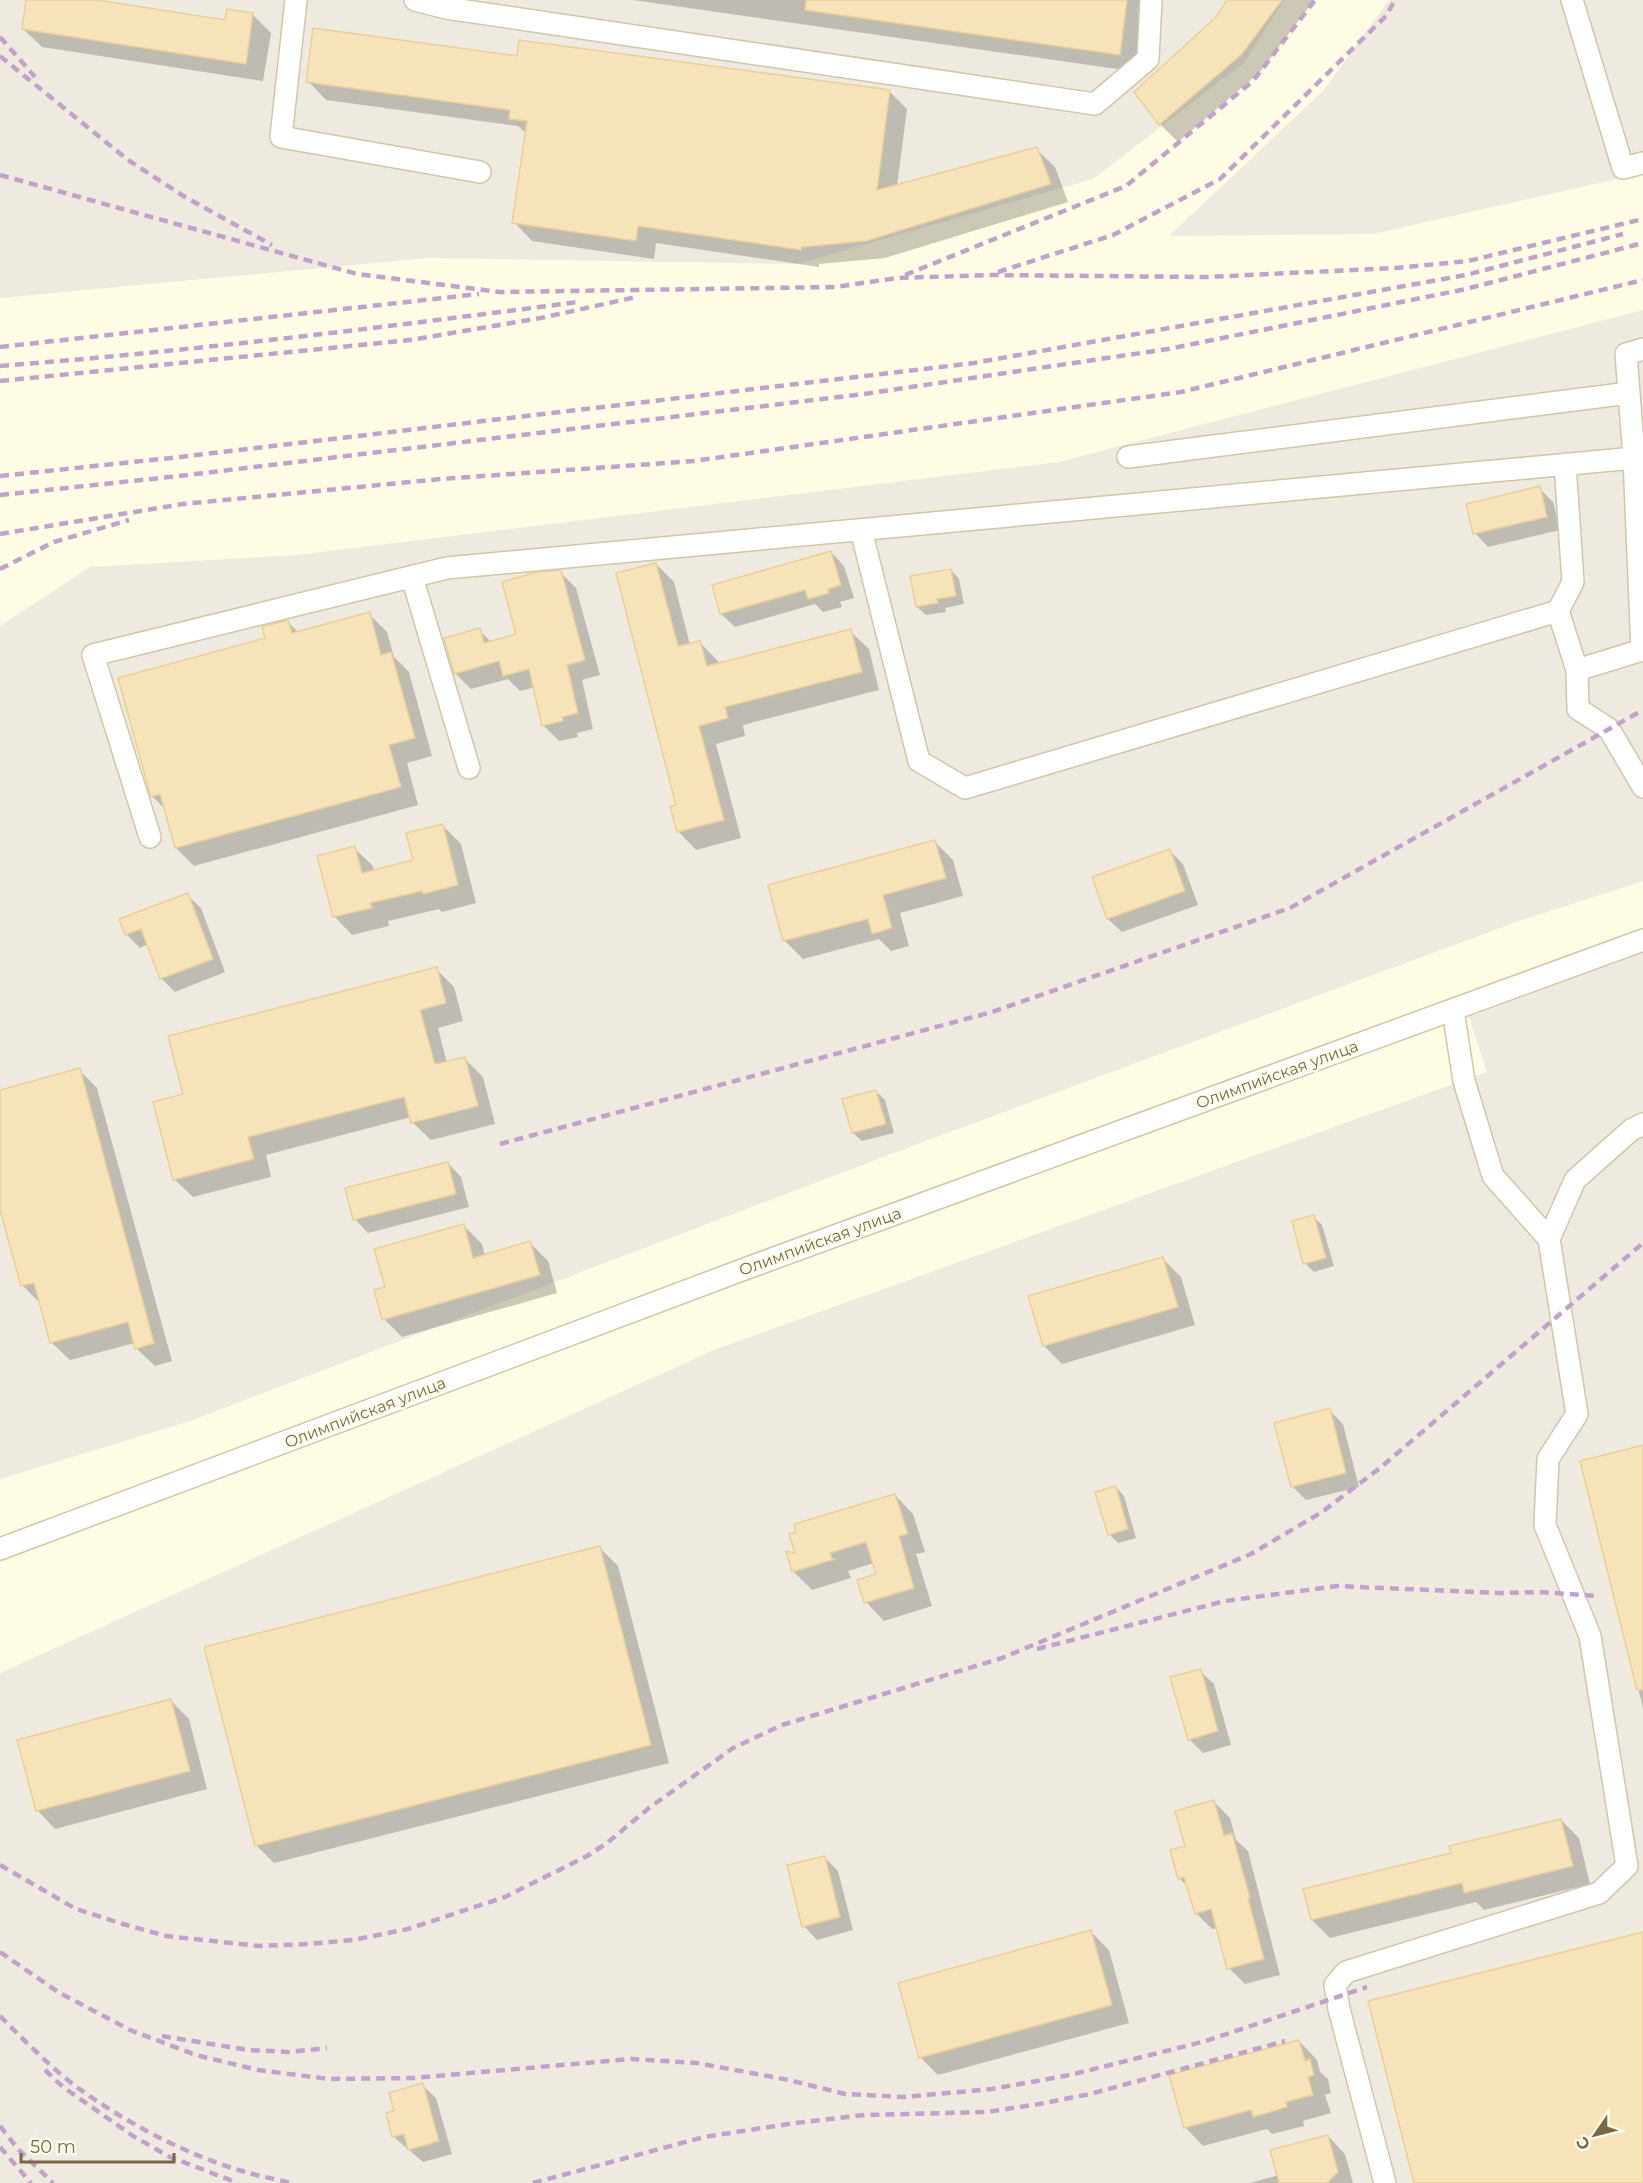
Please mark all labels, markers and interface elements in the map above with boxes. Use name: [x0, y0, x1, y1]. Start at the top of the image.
street label: Олимпийская улица: [1193, 1036, 1361, 1113]
street label: Олимпийская улица: [736, 1203, 904, 1280]
street label: Олимпийская улица: [282, 1373, 449, 1452]
north arrow: [1565, 2105, 1625, 2165]
scale bar: [21, 2126, 174, 2164]
text: С: [1572, 2133, 1594, 2154]
text: 50 m: [30, 2136, 76, 2158]

